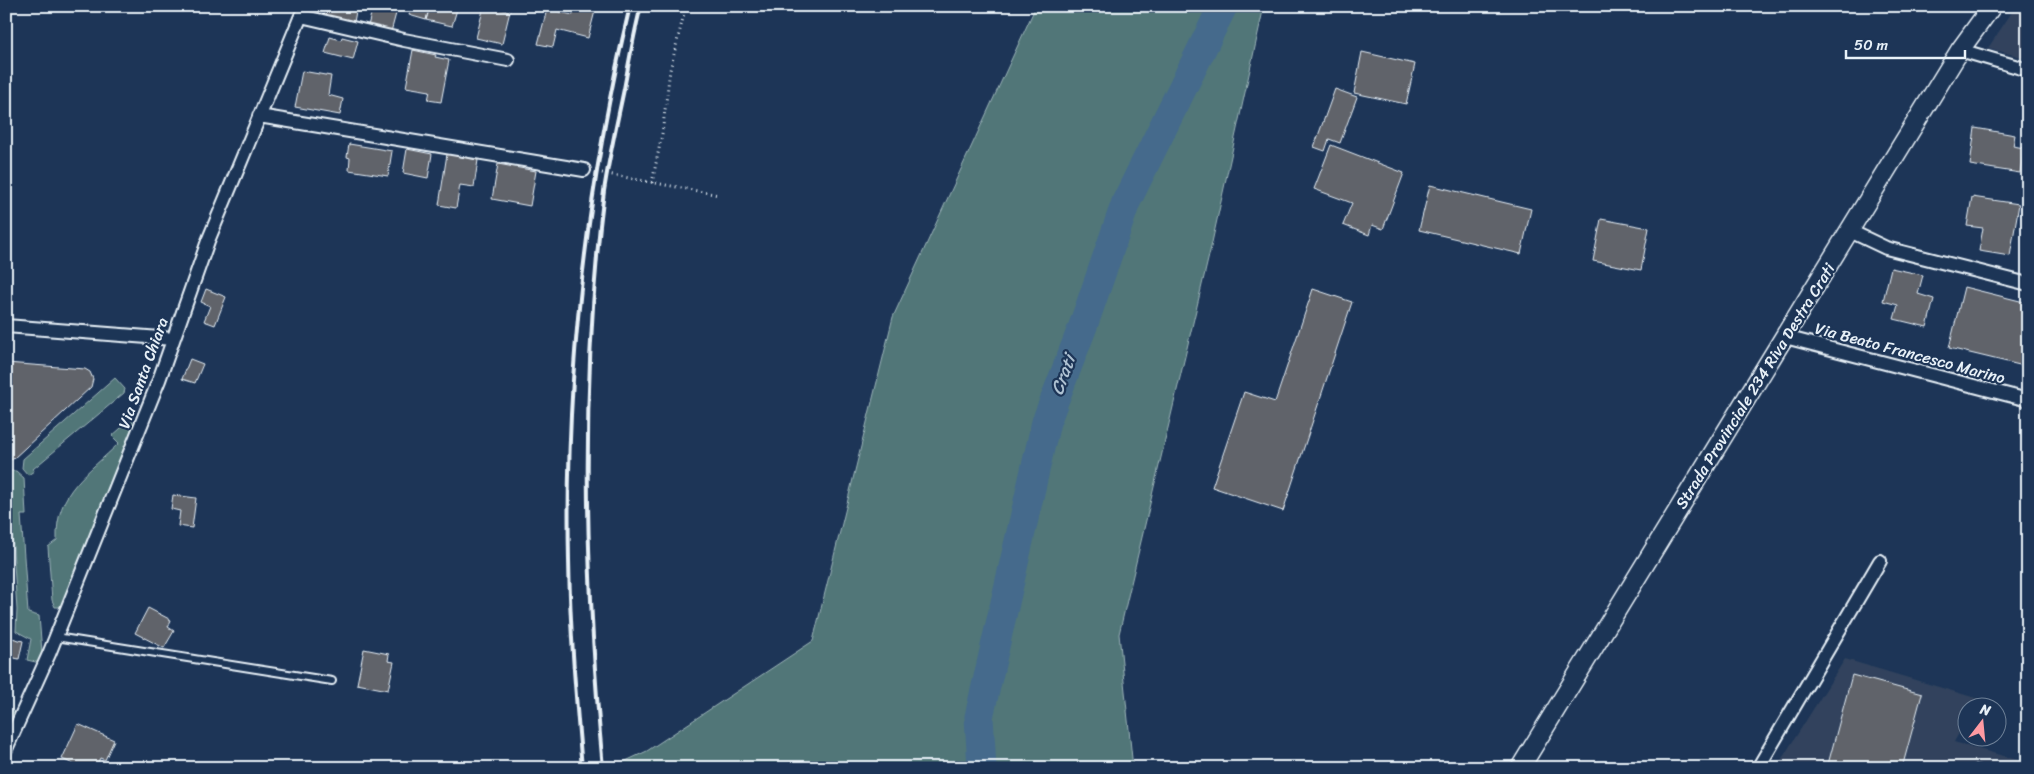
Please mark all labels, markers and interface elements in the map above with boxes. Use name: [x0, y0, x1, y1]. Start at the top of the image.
scale bar: [1846, 28, 1965, 60]
text: 50 m: [1854, 32, 1889, 58]
street label: Strada Provinciale 234 Riva Destra Crati: [1667, 257, 1843, 515]
street label: Via Santa Chiara: [109, 313, 177, 433]
street label: Via Beato Francesco Marino: [1812, 314, 2008, 392]
water label: Crati: [1041, 347, 1086, 399]
north arrow: [1956, 696, 2006, 746]
text: N: [1976, 696, 1994, 723]

